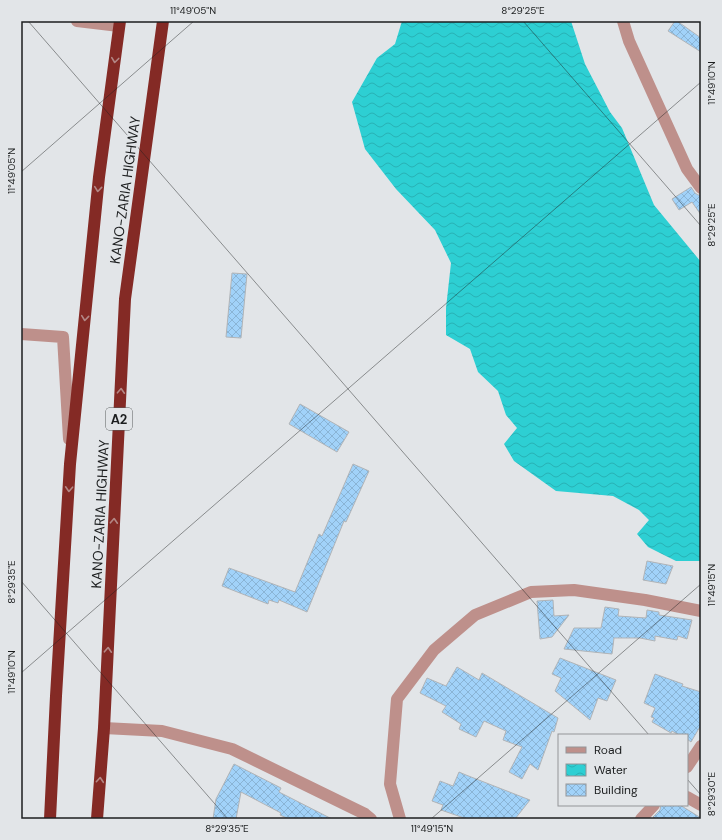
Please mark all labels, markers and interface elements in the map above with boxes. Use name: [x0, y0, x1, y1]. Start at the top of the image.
text: 11°49'05"N: [170, 4, 216, 17]
text: 8°29'25"E: [501, 4, 545, 17]
one-way arrow: [110, 57, 119, 63]
text: 11°49'10"N: [705, 61, 718, 105]
street label: KANO-ZARIA HIGHWAY: [106, 115, 144, 265]
text: 11°49'05"N: [5, 148, 18, 194]
one-way arrow: [94, 186, 103, 192]
text: 8°29'25"E: [705, 203, 718, 247]
one-way arrow: [81, 315, 90, 321]
one-way arrow: [116, 388, 125, 394]
road number: A2: [106, 408, 132, 430]
street label: KANO-ZARIA HIGHWAY: [87, 439, 113, 589]
one-way arrow: [64, 486, 73, 492]
one-way arrow: [110, 518, 119, 524]
text: 8°29'35"E: [5, 560, 18, 604]
text: 11°49'15"N: [705, 564, 718, 606]
one-way arrow: [104, 647, 113, 653]
text: 11°49'10"N: [5, 650, 18, 694]
legend: [558, 734, 688, 806]
text: Road: [594, 742, 622, 758]
text: Water: [594, 762, 628, 778]
text: 8°29'30"E: [705, 771, 718, 816]
one-way arrow: [96, 777, 105, 783]
text: Building: [594, 782, 638, 798]
text: 8°29'35"E: [205, 822, 249, 835]
text: 11°49'15"N: [411, 822, 453, 835]

